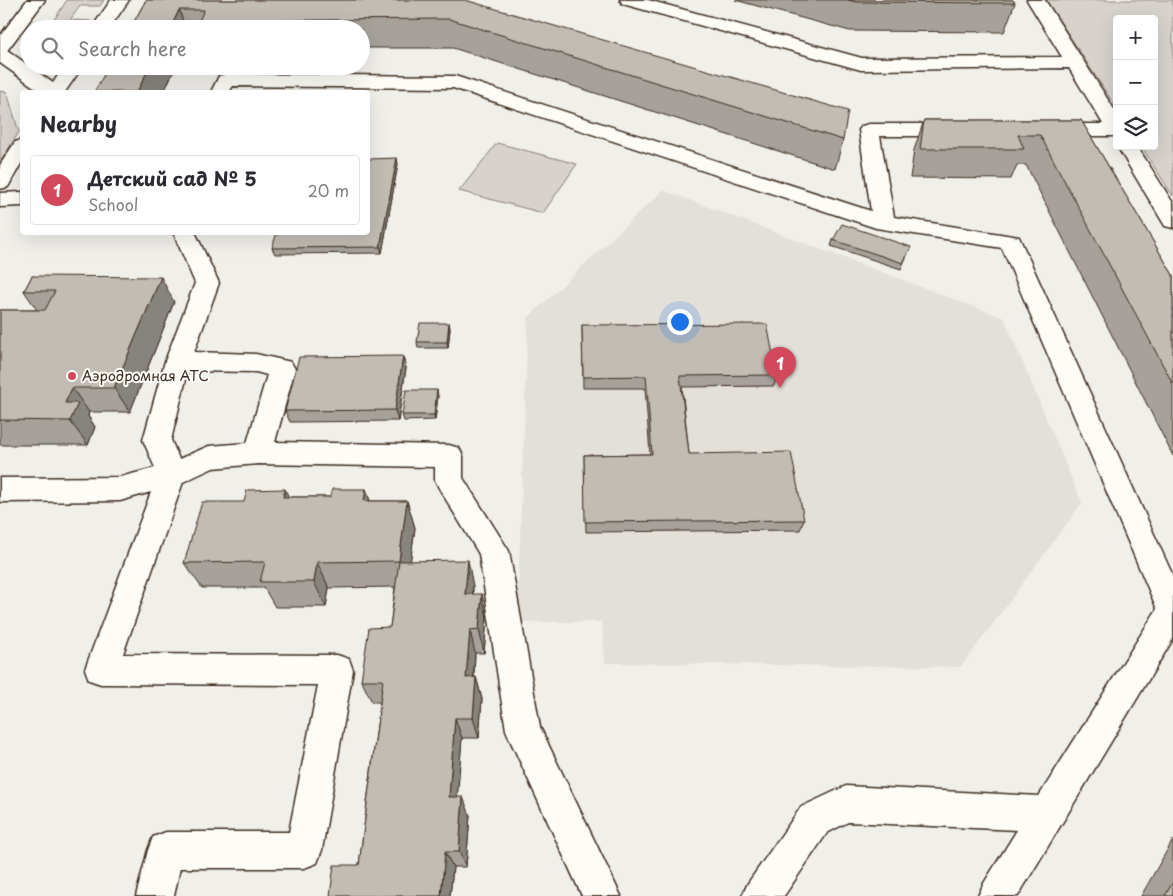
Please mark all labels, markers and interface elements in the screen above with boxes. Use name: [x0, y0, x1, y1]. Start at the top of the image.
map controls: [1113, 15, 1158, 150]
button: +: [1113, 15, 1158, 60]
search box: [20, 20, 370, 75]
icon: search: [38, 34, 66, 62]
text: Search here: [78, 34, 187, 62]
button: −: [1113, 60, 1158, 105]
button: layers: [1113, 105, 1158, 150]
text: Nearby: [40, 107, 117, 139]
text: Детский сад № 5: [88, 164, 257, 192]
text: 1: [53, 178, 61, 202]
text: 20 m: [308, 178, 349, 202]
text: School: [88, 192, 138, 216]
your location: [667, 309, 693, 335]
pin: 1: [764, 347, 796, 388]
place label: Аэродромная АТС: [82, 365, 209, 386]
marker: Аэродромная АТС: [66, 370, 78, 382]

